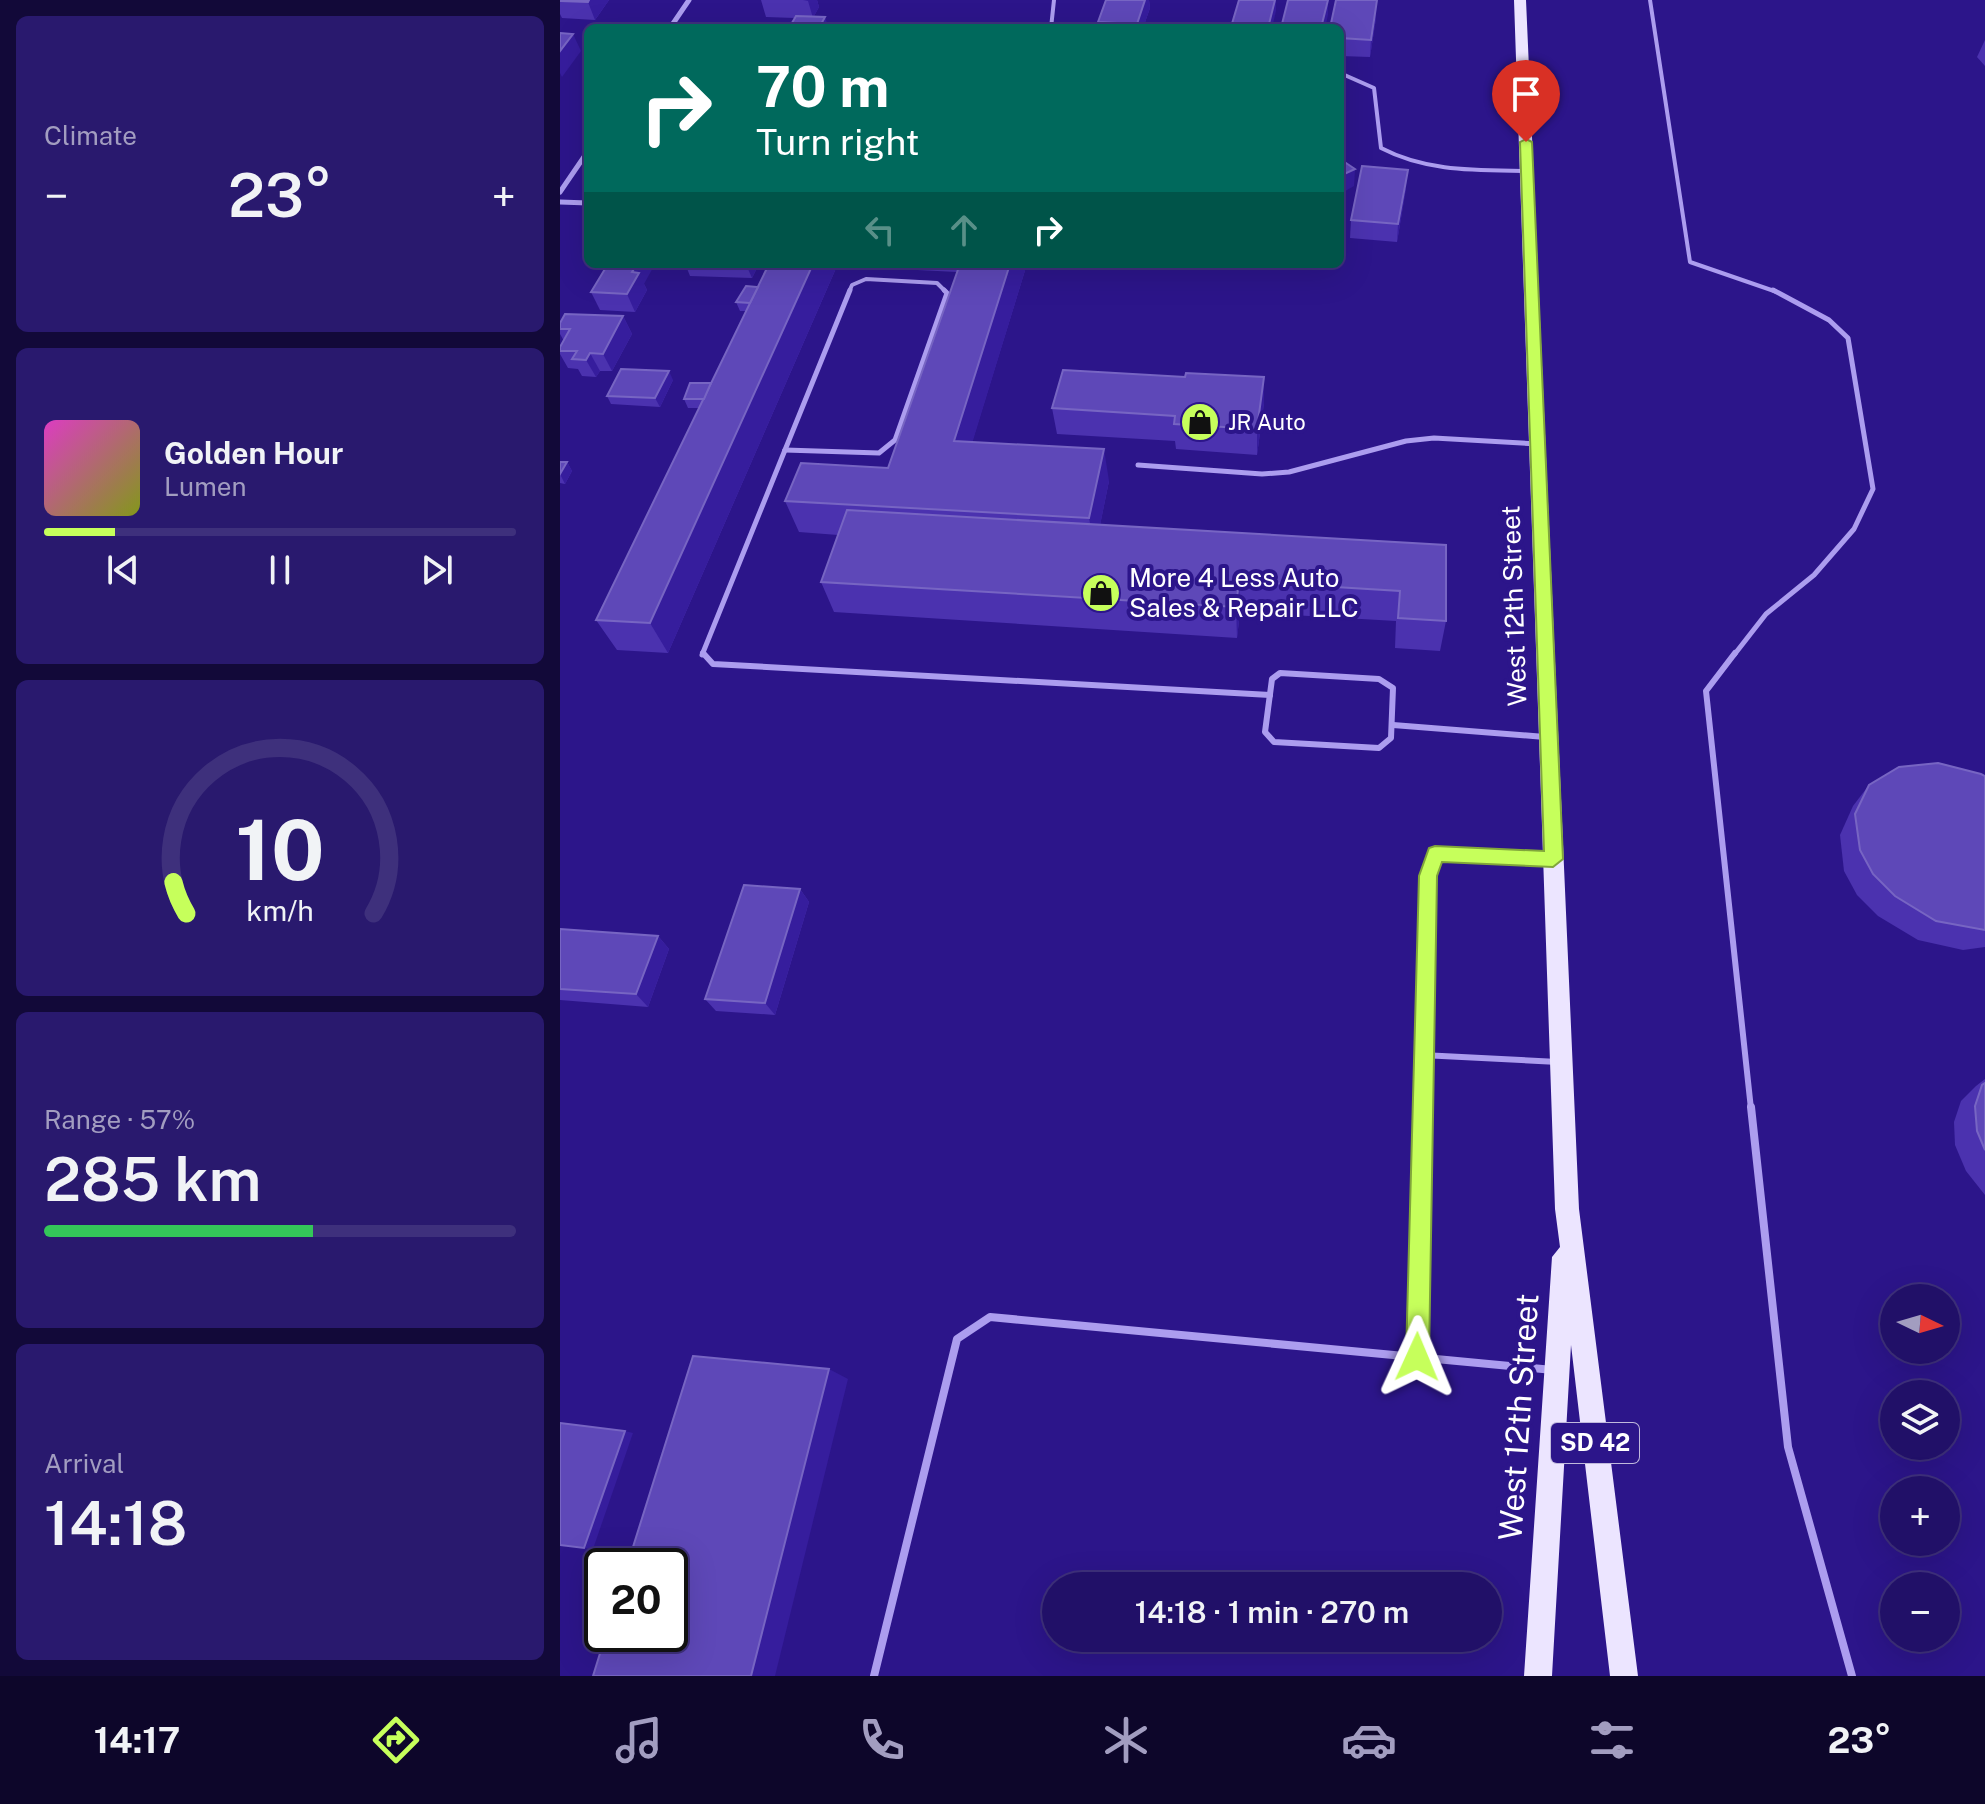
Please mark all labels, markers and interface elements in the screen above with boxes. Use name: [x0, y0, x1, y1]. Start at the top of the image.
text: 70 m: [756, 54, 889, 120]
icon: right: [624, 56, 728, 160]
pin: [1492, 60, 1560, 142]
icon: arrive: [1504, 72, 1548, 116]
text: Climate: [44, 120, 137, 151]
text: Turn right: [756, 121, 919, 163]
text: 23°: [228, 160, 332, 231]
text: −: [44, 170, 68, 222]
text: +: [492, 170, 516, 222]
icon: left: [858, 208, 902, 252]
icon: ahead: [942, 208, 986, 252]
icon: right: [1026, 208, 1070, 252]
shop icon: JR Auto: [1179, 401, 1221, 443]
place label: JR Auto: [1228, 409, 1306, 435]
text: Golden Hour: [164, 435, 343, 471]
text: Lumen: [164, 471, 247, 502]
street label: West 12th Street: [1495, 505, 1532, 707]
icon: previous: [101, 548, 145, 592]
icon: pause: [258, 548, 302, 592]
icon: next: [415, 548, 459, 592]
place label: More 4 Less Auto Sales & Repair LLC: [1129, 562, 1359, 623]
shop icon: More 4 Less Auto Sales & Repair LLC: [1080, 572, 1122, 614]
text: 10: [235, 801, 325, 899]
text: km/h: [246, 894, 314, 927]
text: Range · 57%: [44, 1104, 195, 1135]
text: 285 km: [44, 1144, 261, 1215]
north arrow: [1880, 1284, 1960, 1364]
map controls: [1880, 1284, 1960, 1652]
street label: West 12th Street: [1491, 1292, 1546, 1542]
position arrow: [1375, 1315, 1459, 1399]
button: layers: [1880, 1380, 1960, 1460]
road number: SD 42: [1551, 1423, 1639, 1463]
text: Arrival: [44, 1448, 124, 1479]
button: +: [1880, 1476, 1960, 1556]
text: 14:18: [44, 1488, 187, 1559]
speed limit sign: 20: [584, 1548, 688, 1652]
button: −: [1880, 1572, 1960, 1652]
text: 14:18 · 1 min · 270 m: [1135, 1594, 1409, 1630]
icon: directions: [368, 1712, 424, 1768]
icon: music: [611, 1712, 667, 1768]
icon: phone: [854, 1712, 910, 1768]
icon: climate: [1098, 1712, 1154, 1768]
icon: car: [1341, 1712, 1397, 1768]
icon: filters: [1584, 1712, 1640, 1768]
text: 14:17: [94, 1719, 180, 1761]
text: 23°: [1827, 1719, 1891, 1761]

